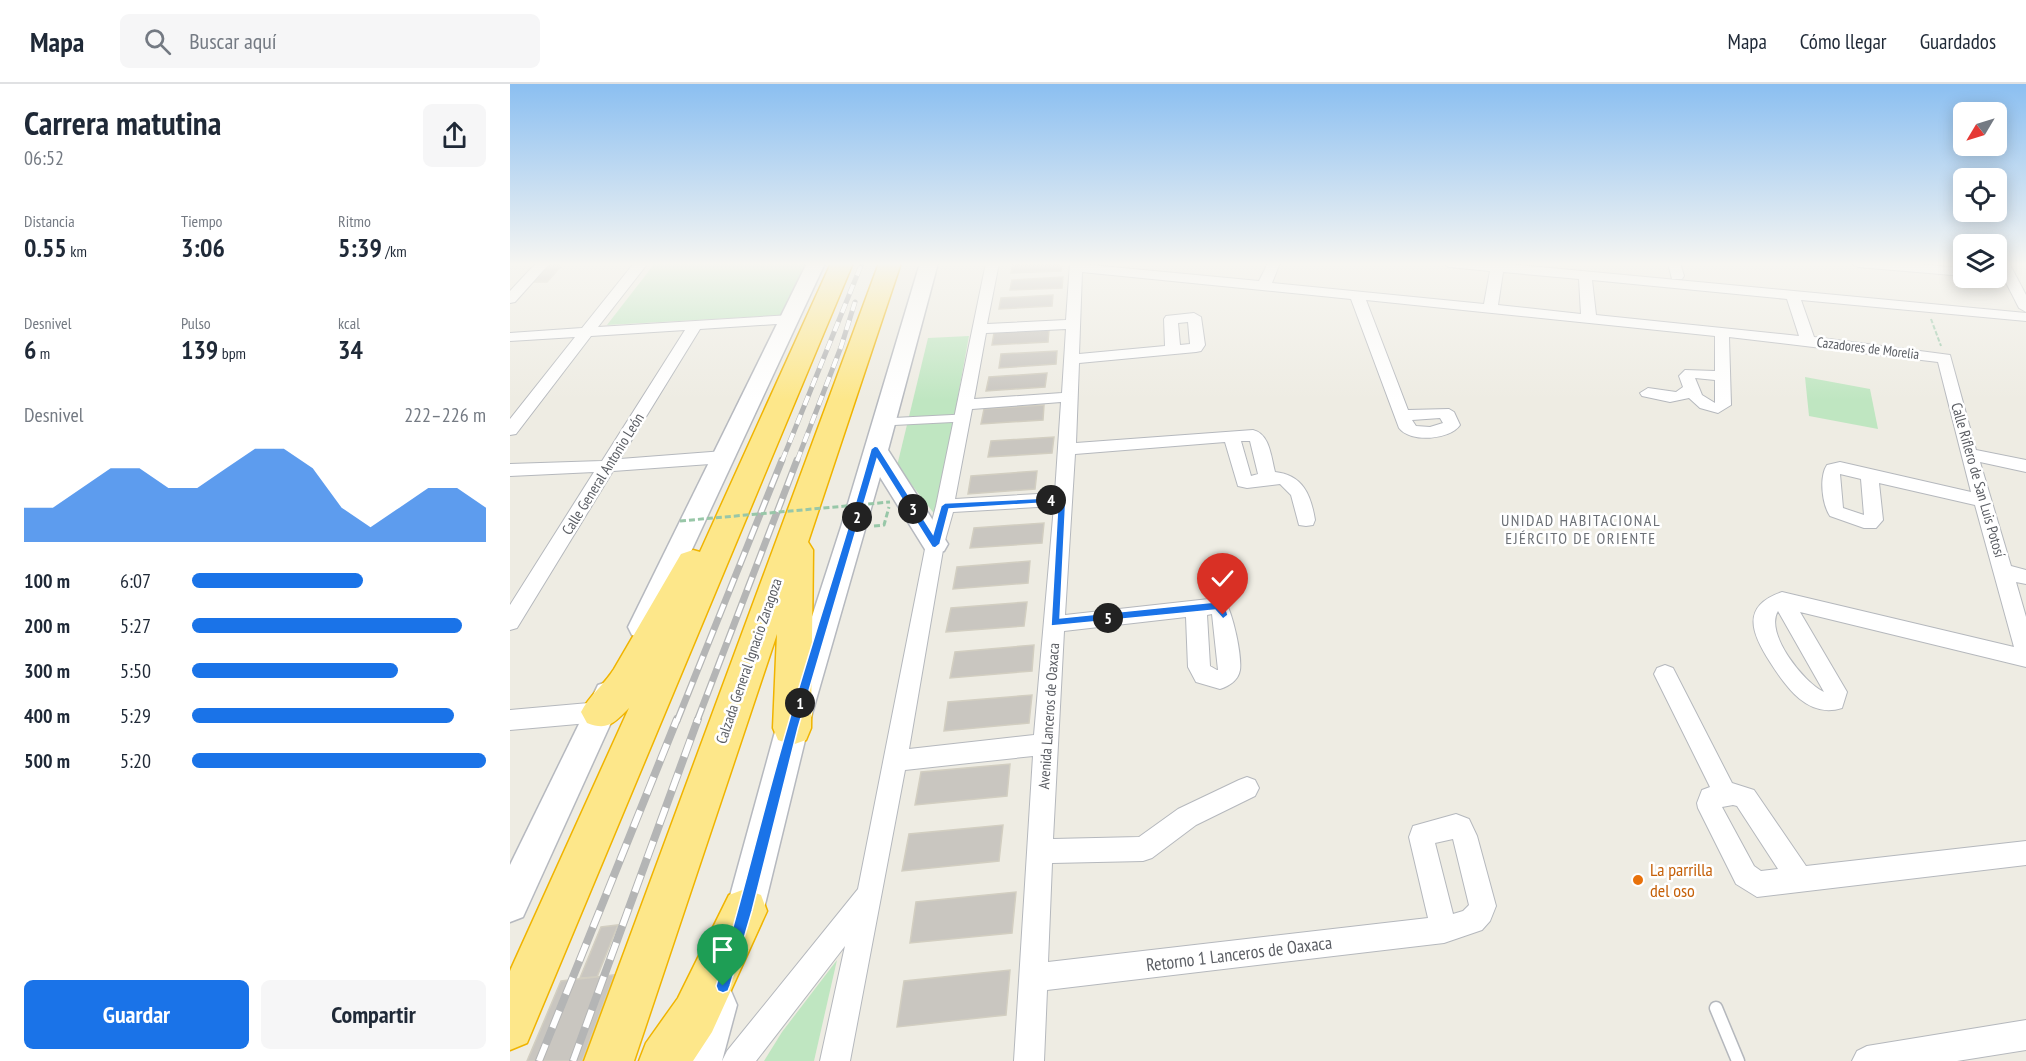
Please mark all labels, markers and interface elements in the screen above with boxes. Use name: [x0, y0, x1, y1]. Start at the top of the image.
search box: [120, 14, 540, 68]
text: Mapa: [30, 23, 84, 60]
icon: search: [141, 25, 174, 58]
text: Buscar aquí: [189, 27, 277, 55]
text: Mapa: [1728, 28, 1767, 55]
text: Cómo llegar: [1800, 28, 1887, 55]
text: Guardados: [1920, 28, 1996, 55]
text: Carrera matutina: [24, 101, 221, 144]
north arrow: [1953, 102, 2007, 156]
map controls: [1953, 102, 2007, 288]
button: share: [423, 104, 486, 167]
text: 06:52: [24, 145, 64, 171]
button: locate: [1953, 168, 2007, 222]
text: Distancia: [24, 211, 75, 231]
text: Tiempo: [181, 211, 223, 231]
text: Ritmo: [338, 211, 371, 231]
text: 0.55: [24, 231, 67, 264]
text: 3:06: [181, 231, 225, 264]
text: 5:39: [338, 231, 382, 264]
button: layers: [1953, 234, 2007, 288]
text: km: [67, 241, 87, 261]
text: /km: [382, 241, 407, 261]
text: Desnivel: [24, 313, 71, 333]
text: Pulso: [181, 313, 211, 333]
text: kcal: [338, 313, 360, 333]
text: 6: [24, 333, 36, 366]
text: 139: [181, 333, 218, 366]
text: 34: [338, 333, 363, 366]
street label: Cazadores de Morelia: [1816, 333, 1920, 363]
text: m: [36, 343, 50, 363]
text: bpm: [218, 343, 246, 363]
street label: Calle Riflero de San Luis Potosí: [1947, 400, 2010, 560]
text: Desnivel: [24, 402, 83, 428]
text: 222–226 m: [404, 402, 486, 428]
street label: Calle General Antonio León: [557, 409, 648, 538]
pin: 4: [1036, 485, 1066, 515]
text: 4: [1047, 490, 1055, 510]
pin: 3: [898, 494, 928, 524]
text: 3: [909, 499, 917, 519]
pin: 2: [842, 502, 872, 532]
text: 2: [853, 507, 861, 527]
district label: UNIDAD HABITACIONAL EJÉRCITO DE ORIENTE: [1501, 510, 1661, 548]
pin: [1197, 553, 1248, 615]
icon: check: [1206, 562, 1239, 595]
text: 100 m: [24, 568, 70, 594]
text: 6:07: [120, 568, 151, 594]
street label: Calzada General Ignacio Zaragoza: [711, 576, 786, 746]
pin: 5: [1093, 603, 1123, 633]
text: 5: [1104, 608, 1112, 628]
text: 200 m: [24, 613, 70, 639]
text: 5:27: [120, 613, 151, 639]
street label: Avenida Lanceros de Oaxaca: [1034, 642, 1063, 790]
text: 300 m: [24, 658, 70, 684]
text: 5:50: [120, 658, 151, 684]
pin: 1: [785, 688, 815, 718]
text: 1: [796, 693, 804, 713]
text: 400 m: [24, 703, 70, 729]
text: 5:29: [120, 703, 151, 729]
text: 500 m: [24, 748, 70, 774]
text: 5:20: [120, 748, 151, 774]
place label: La parrilla del oso: [1650, 858, 1713, 902]
marker: La parrilla del oso: [1631, 873, 1645, 887]
pin: [697, 924, 748, 986]
street label: Retorno 1 Lanceros de Oaxaca: [1145, 931, 1333, 976]
icon: arrive: [706, 933, 739, 966]
button: Guardar: [24, 980, 249, 1049]
button: Compartir: [261, 980, 486, 1049]

